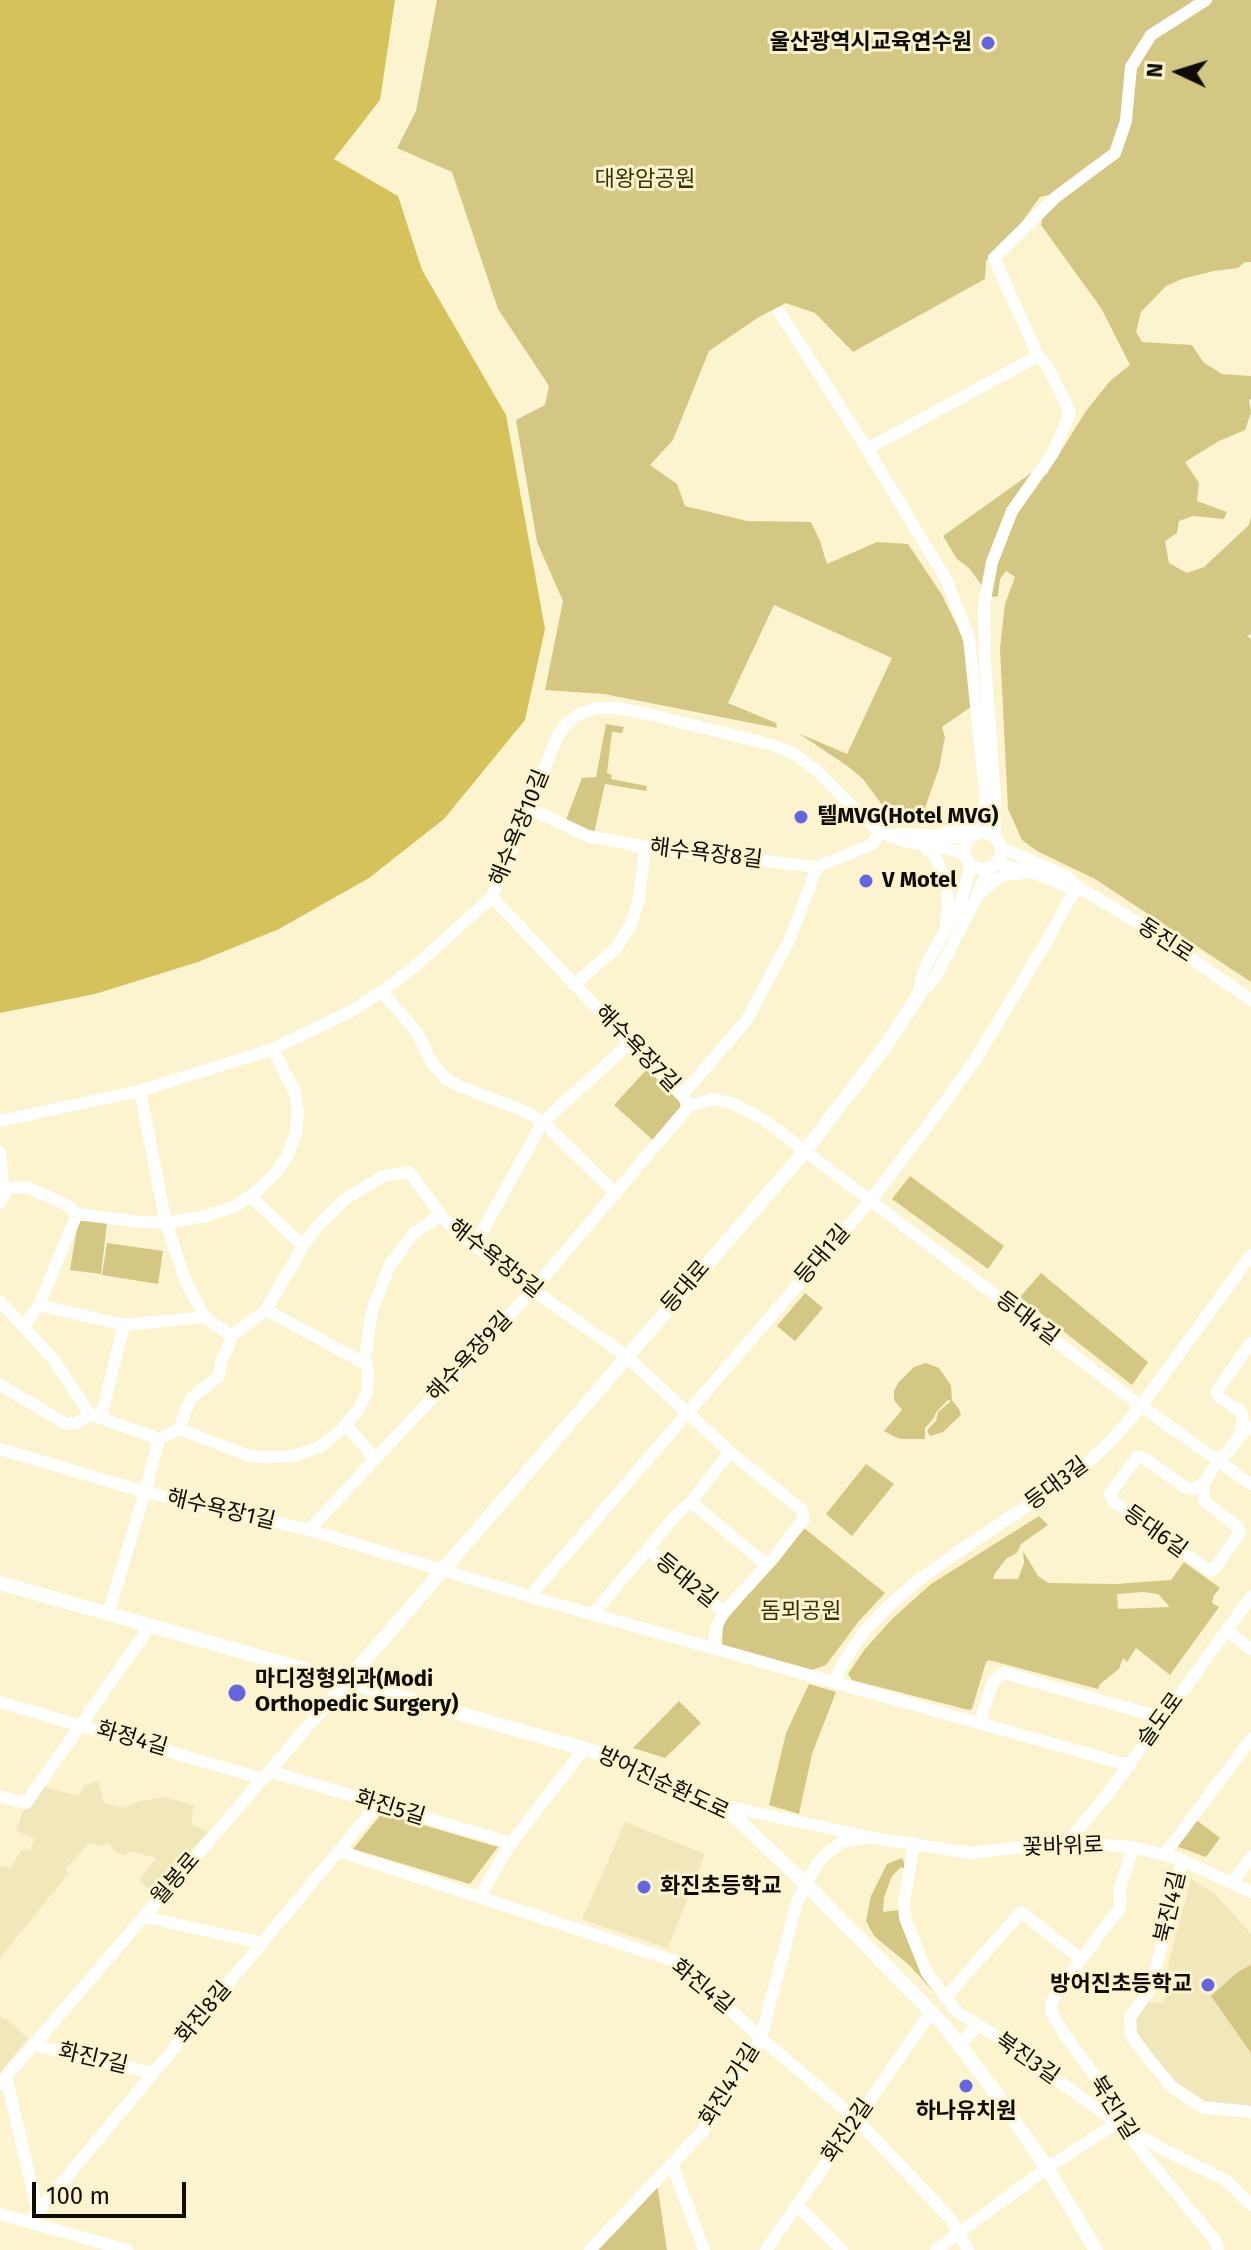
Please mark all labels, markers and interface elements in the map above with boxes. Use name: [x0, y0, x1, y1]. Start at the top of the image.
place label: 울산광역시교육연수원: [770, 30, 972, 56]
north arrow: [1139, 32, 1219, 112]
marker: 울산광역시교육연수원: [979, 34, 997, 52]
text: N: [1141, 62, 1169, 79]
park label: 대왕암공원: [594, 167, 696, 193]
street label: 해수욕장10길: [485, 766, 555, 890]
place label: 텔MVG(Hotel MVG): [817, 804, 998, 830]
marker: 텔MVG(Hotel MVG): [792, 808, 810, 826]
street label: 해수욕장8길: [648, 834, 764, 874]
place label: V Motel: [882, 868, 957, 894]
marker: V Motel: [857, 872, 875, 890]
street label: 동진로: [1132, 913, 1198, 969]
street label: 해수욕장7길: [589, 1000, 685, 1098]
street label: 해수욕장5길: [443, 1214, 547, 1304]
street label: 등대1길: [790, 1220, 856, 1290]
street label: 등대로: [656, 1255, 716, 1319]
street label: 등대4길: [990, 1287, 1064, 1351]
street label: 해수욕장9길: [422, 1307, 518, 1407]
street label: 등대3길: [1020, 1452, 1094, 1516]
street label: 해수욕장1길: [164, 1485, 278, 1535]
street label: 등대6길: [1118, 1500, 1192, 1564]
street label: 등대2길: [650, 1548, 722, 1614]
park label: 돔뫼공원: [761, 1599, 841, 1625]
place label: 마디정형외과(Modi Orthopedic Surgery): [255, 1667, 458, 1718]
marker: 마디정형외과(Modi Orthopedic Surgery): [226, 1682, 248, 1704]
street label: 슬도로: [1132, 1688, 1190, 1752]
street label: 화정4길: [94, 1716, 170, 1762]
street label: 방어진순환도로: [593, 1742, 733, 1826]
street label: 화진5길: [352, 1785, 428, 1831]
street label: 꽃바위로: [1022, 1832, 1104, 1862]
street label: 월봉로: [146, 1847, 206, 1911]
street label: 북진4길: [1150, 1869, 1192, 1945]
place label: 화진초등학교: [660, 1874, 781, 1900]
marker: 화진초등학교: [635, 1878, 653, 1896]
street label: 화진4길: [666, 1954, 738, 2020]
place label: 방어진초등학교: [1050, 1972, 1192, 1998]
marker: 방어진초등학교: [1199, 1976, 1217, 1994]
street label: 화진8길: [170, 1977, 238, 2049]
street label: 북진3길: [990, 2028, 1064, 2090]
street label: 화진7길: [56, 2038, 130, 2080]
street label: 화진4가길: [694, 2039, 766, 2131]
street label: 북진1길: [1083, 2071, 1143, 2145]
marker: 하나유치원: [957, 2077, 975, 2095]
street label: 화진2길: [817, 2094, 879, 2168]
place label: 하나유치원: [915, 2099, 1017, 2125]
scale bar: [36, 2166, 190, 2216]
text: 100 m: [46, 2182, 110, 2210]

